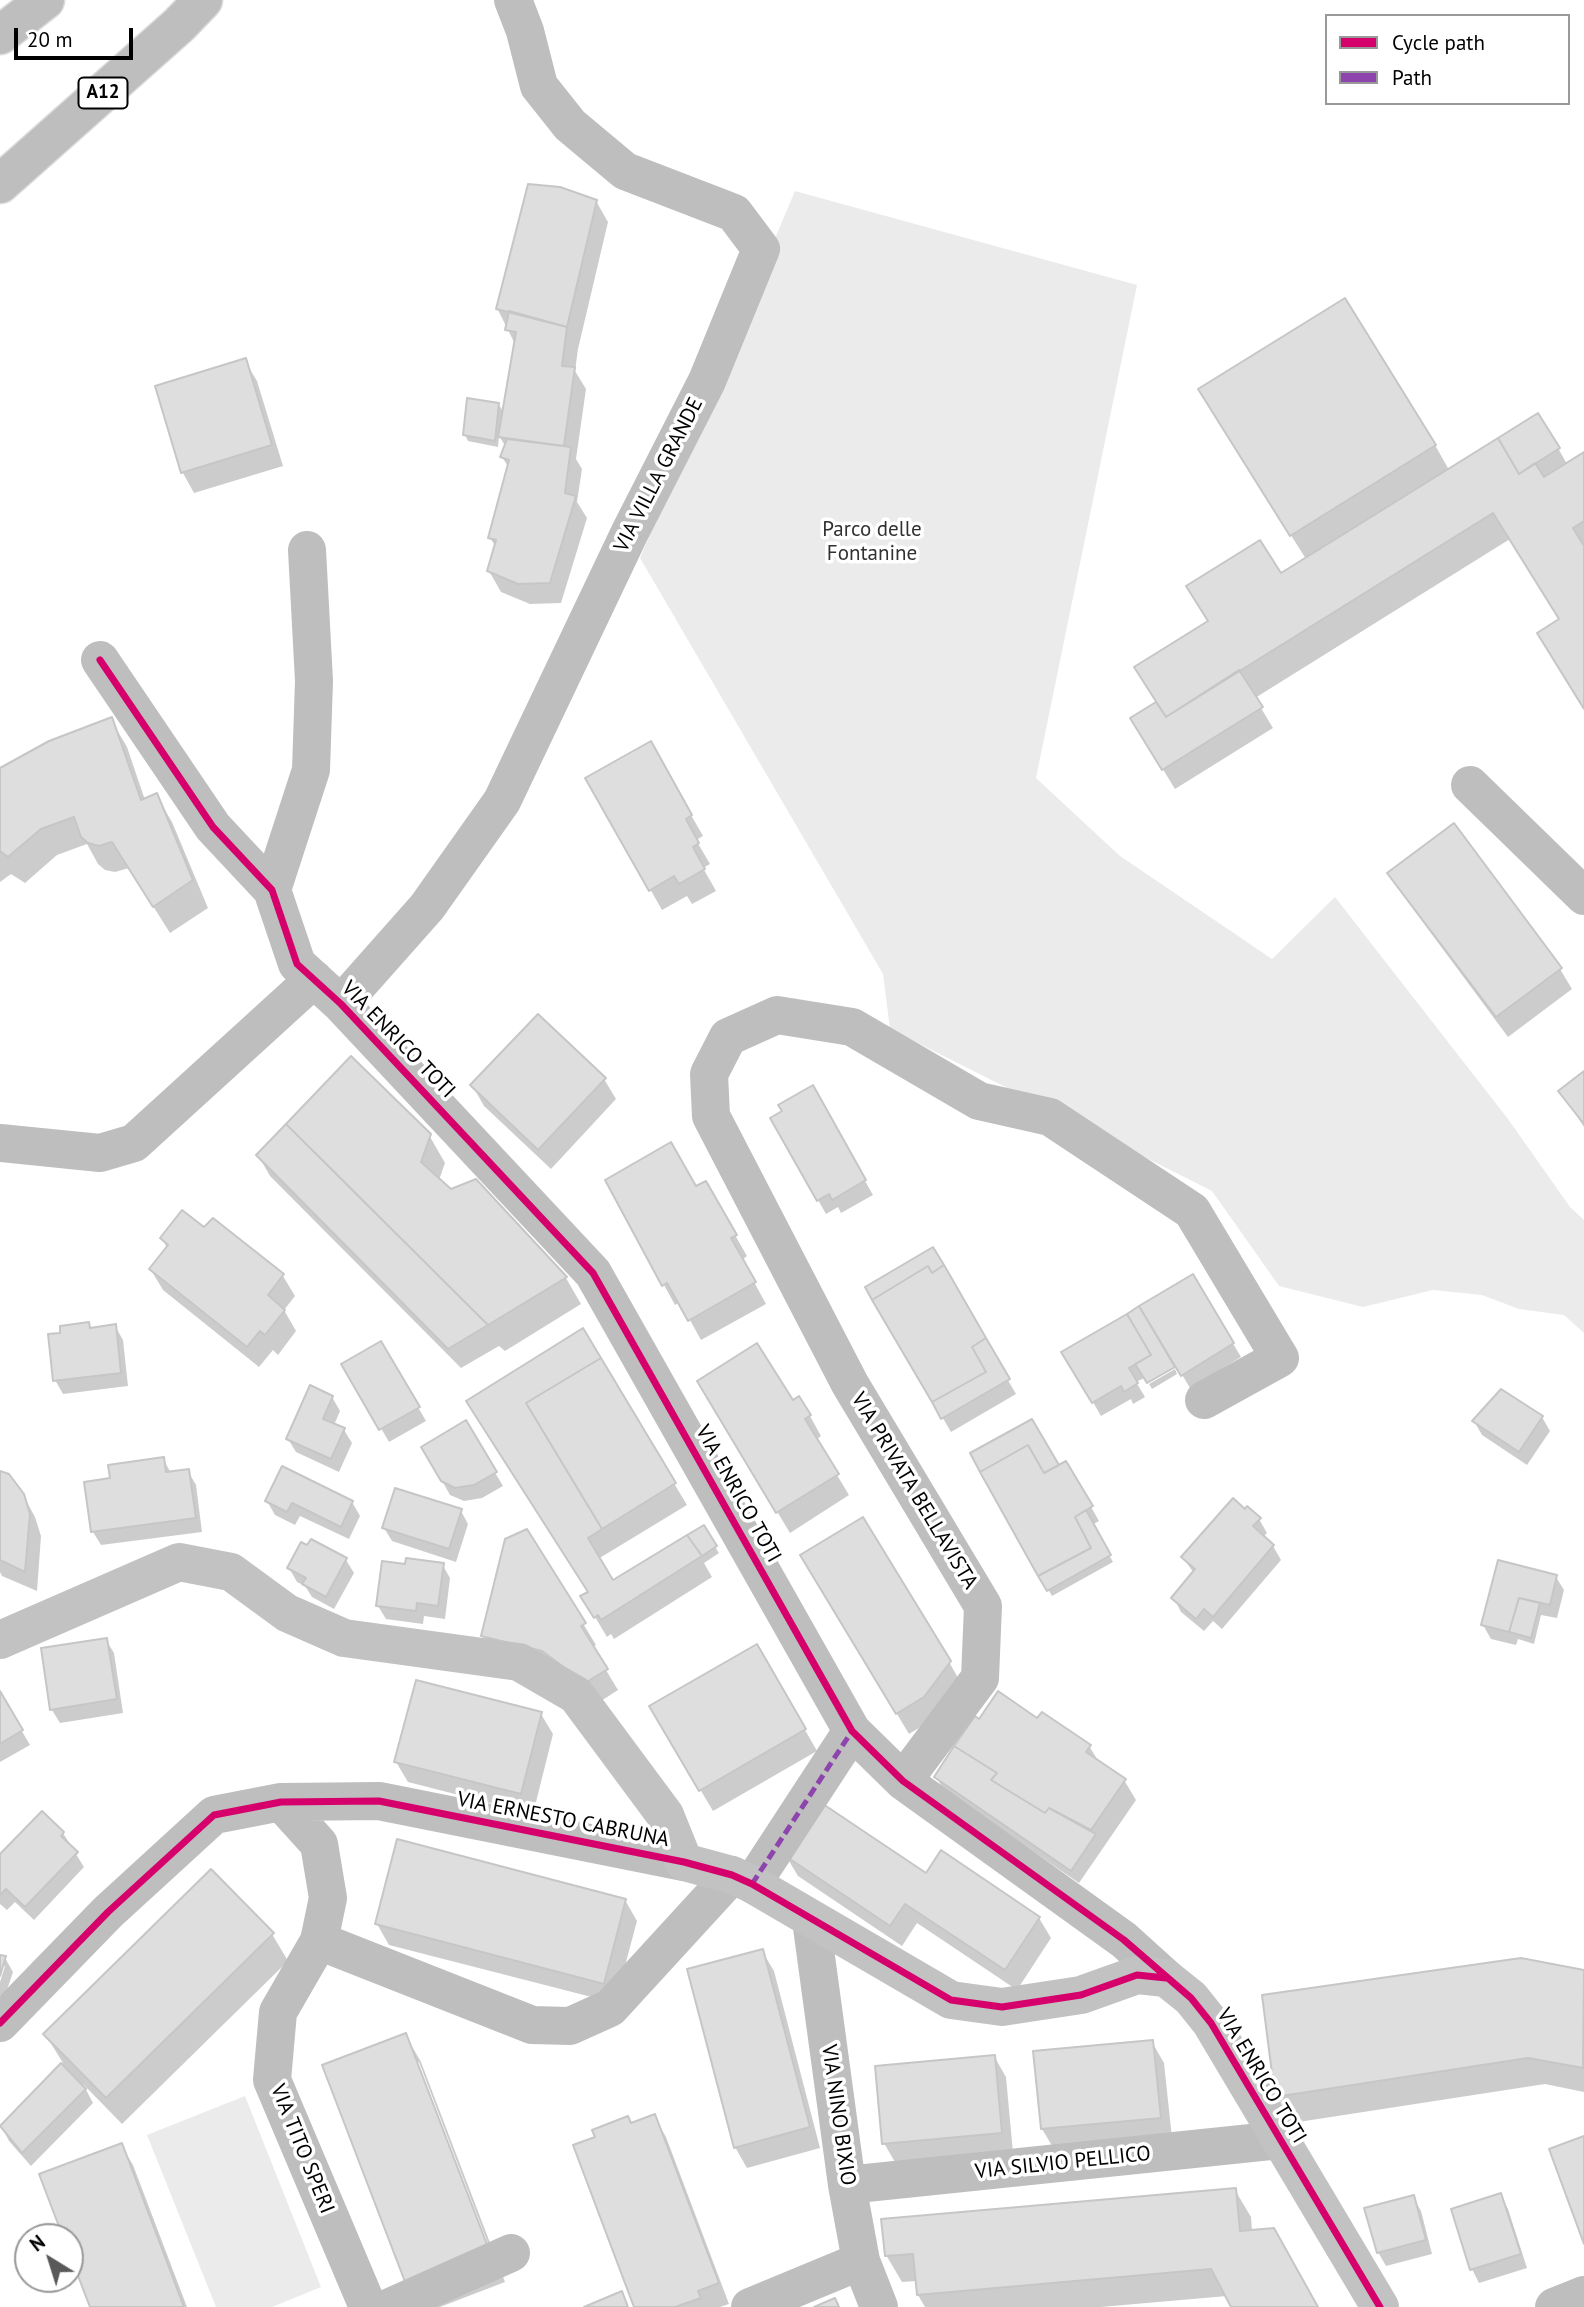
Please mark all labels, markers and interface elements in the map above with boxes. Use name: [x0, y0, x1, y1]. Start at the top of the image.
scale bar: [18, 14, 136, 58]
legend: [1325, 14, 1570, 105]
text: 20 m: [27, 26, 73, 53]
text: Cycle path: [1392, 29, 1485, 56]
text: Path: [1392, 64, 1432, 91]
road number: A12: [78, 78, 128, 108]
street label: VIA VILLA GRANDE: [609, 394, 709, 556]
park label: Parco delle Fontanine: [822, 517, 922, 567]
street label: VIA ENRICO TOTI: [336, 976, 460, 1104]
street label: VIA PRIVATA BELLAVISTA: [845, 1388, 983, 1594]
street label: VIA ENRICO TOTI: [690, 1421, 786, 1567]
street label: VIA ERNESTO CABRUNA: [455, 1787, 671, 1853]
street label: VIA ENRICO TOTI: [1211, 2004, 1311, 2148]
street label: VIA NINO BIXIO: [816, 2043, 860, 2187]
street label: VIA TITO SPERI: [265, 2081, 339, 2217]
street label: VIA SILVIO PELLICO: [974, 2141, 1152, 2185]
north arrow: [14, 2223, 84, 2293]
text: N: [25, 2230, 50, 2256]

